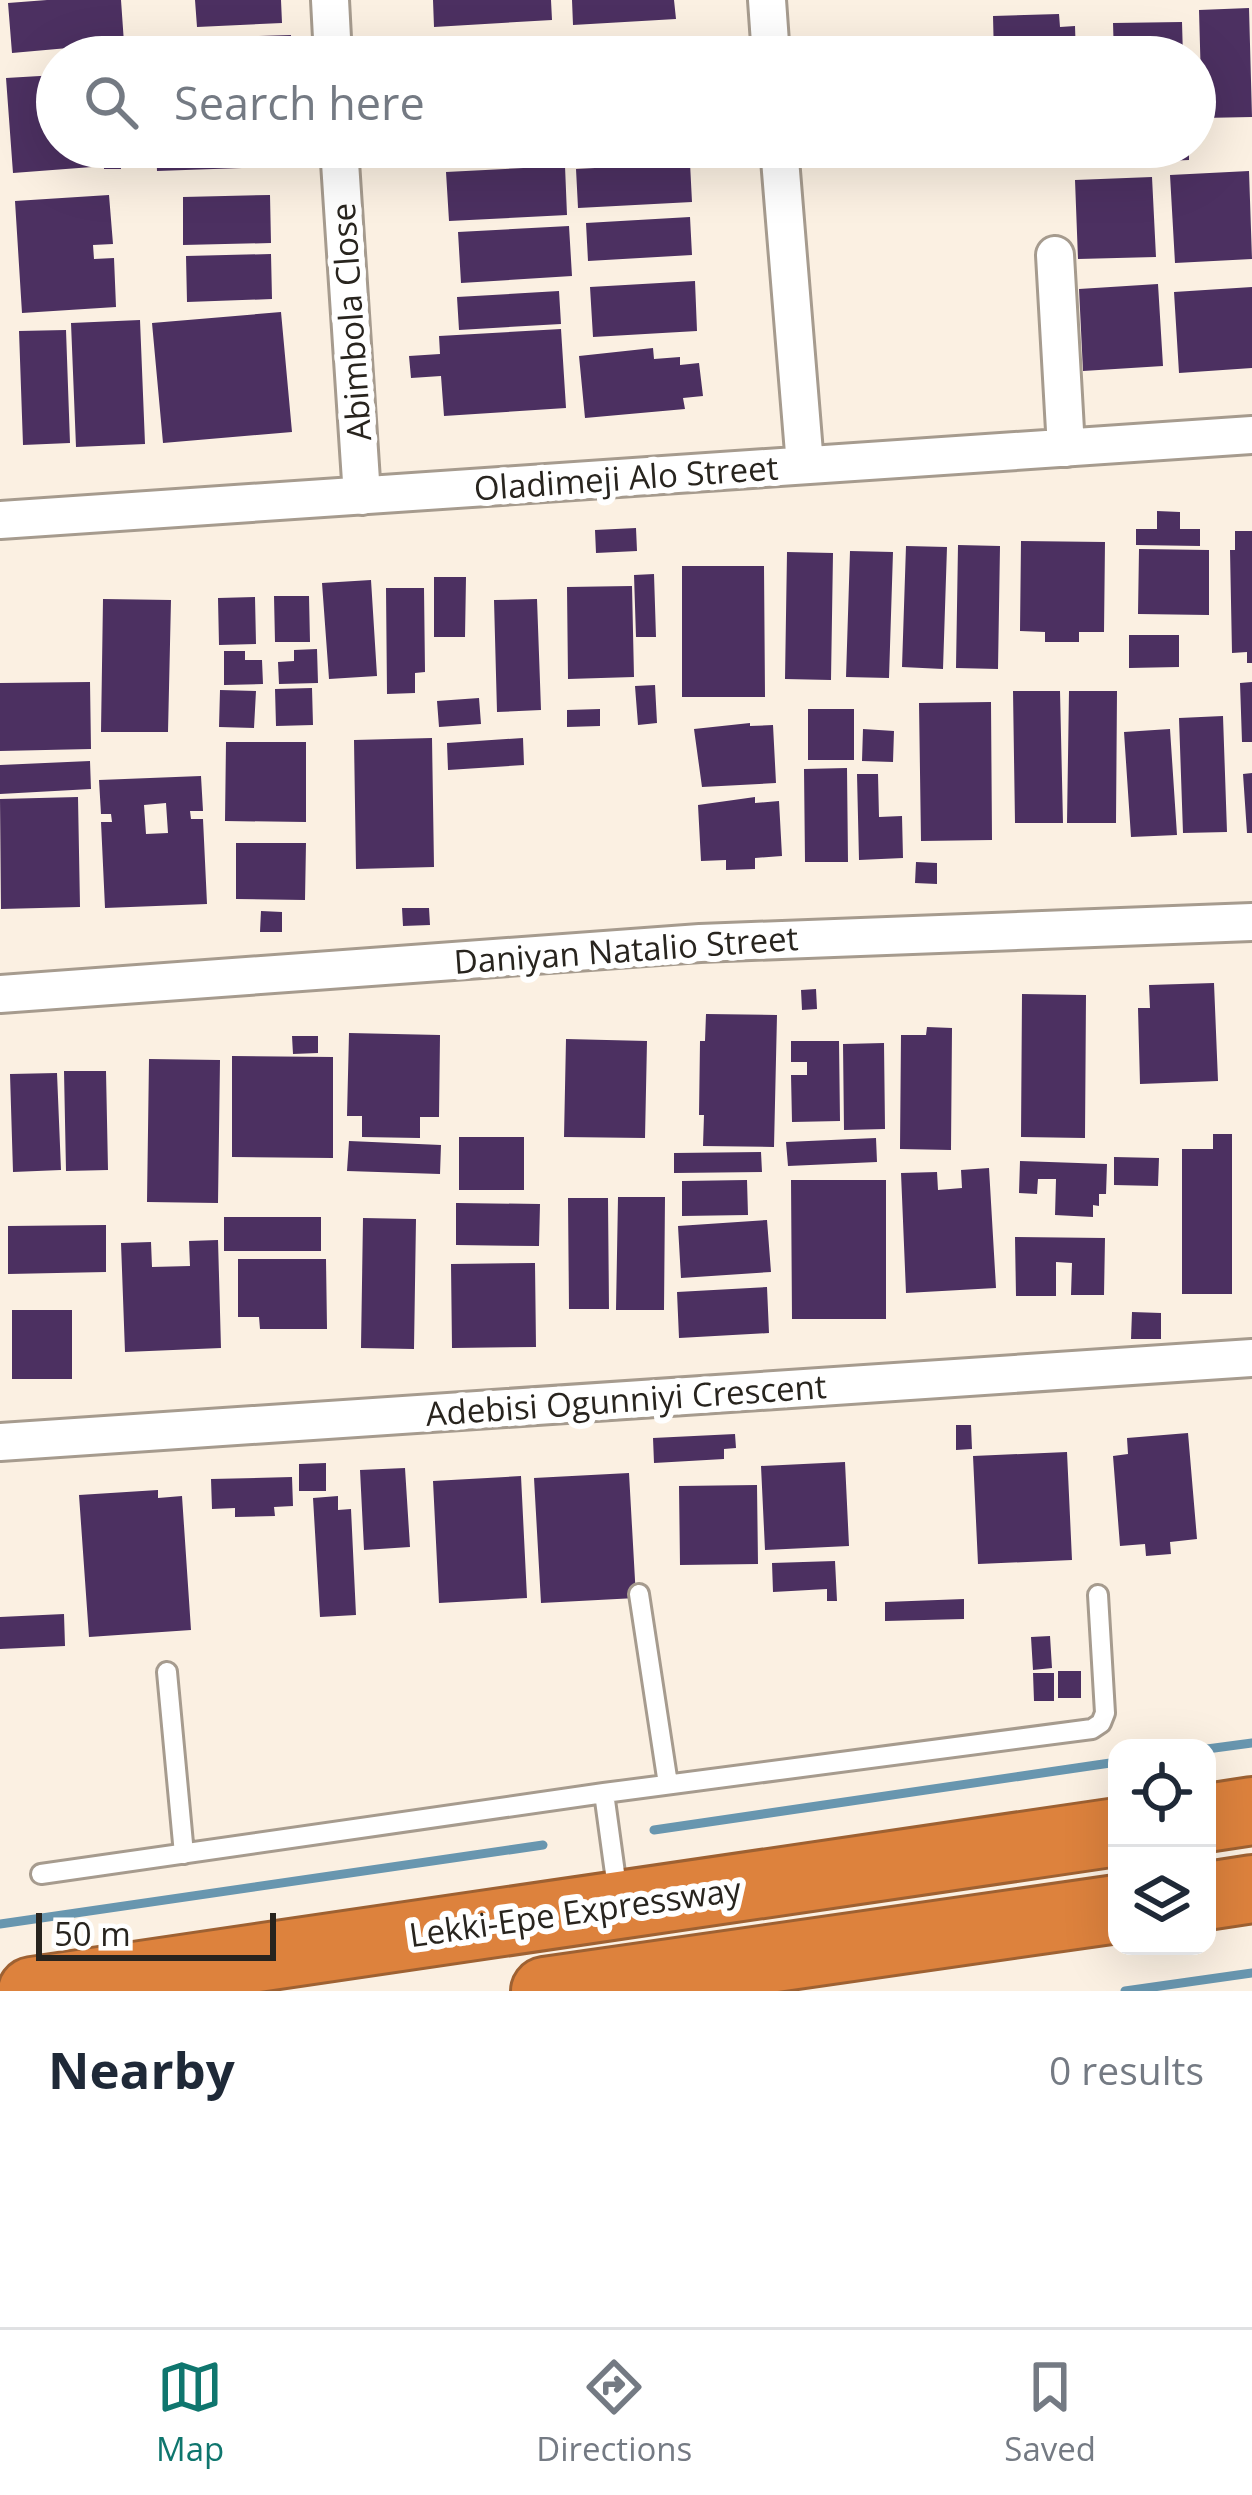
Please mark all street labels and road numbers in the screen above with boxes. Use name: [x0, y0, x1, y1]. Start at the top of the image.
street label: Abimbola Close: [320, 202, 381, 443]
street label: Oladimeji Alo Street: [472, 444, 780, 511]
street label: Daniyan Natalio Street: [452, 915, 800, 984]
street label: Adebisi Ogunniyi Crescent: [424, 1363, 828, 1436]
street label: Lekki-Epe Expressway: [406, 1866, 744, 1957]

